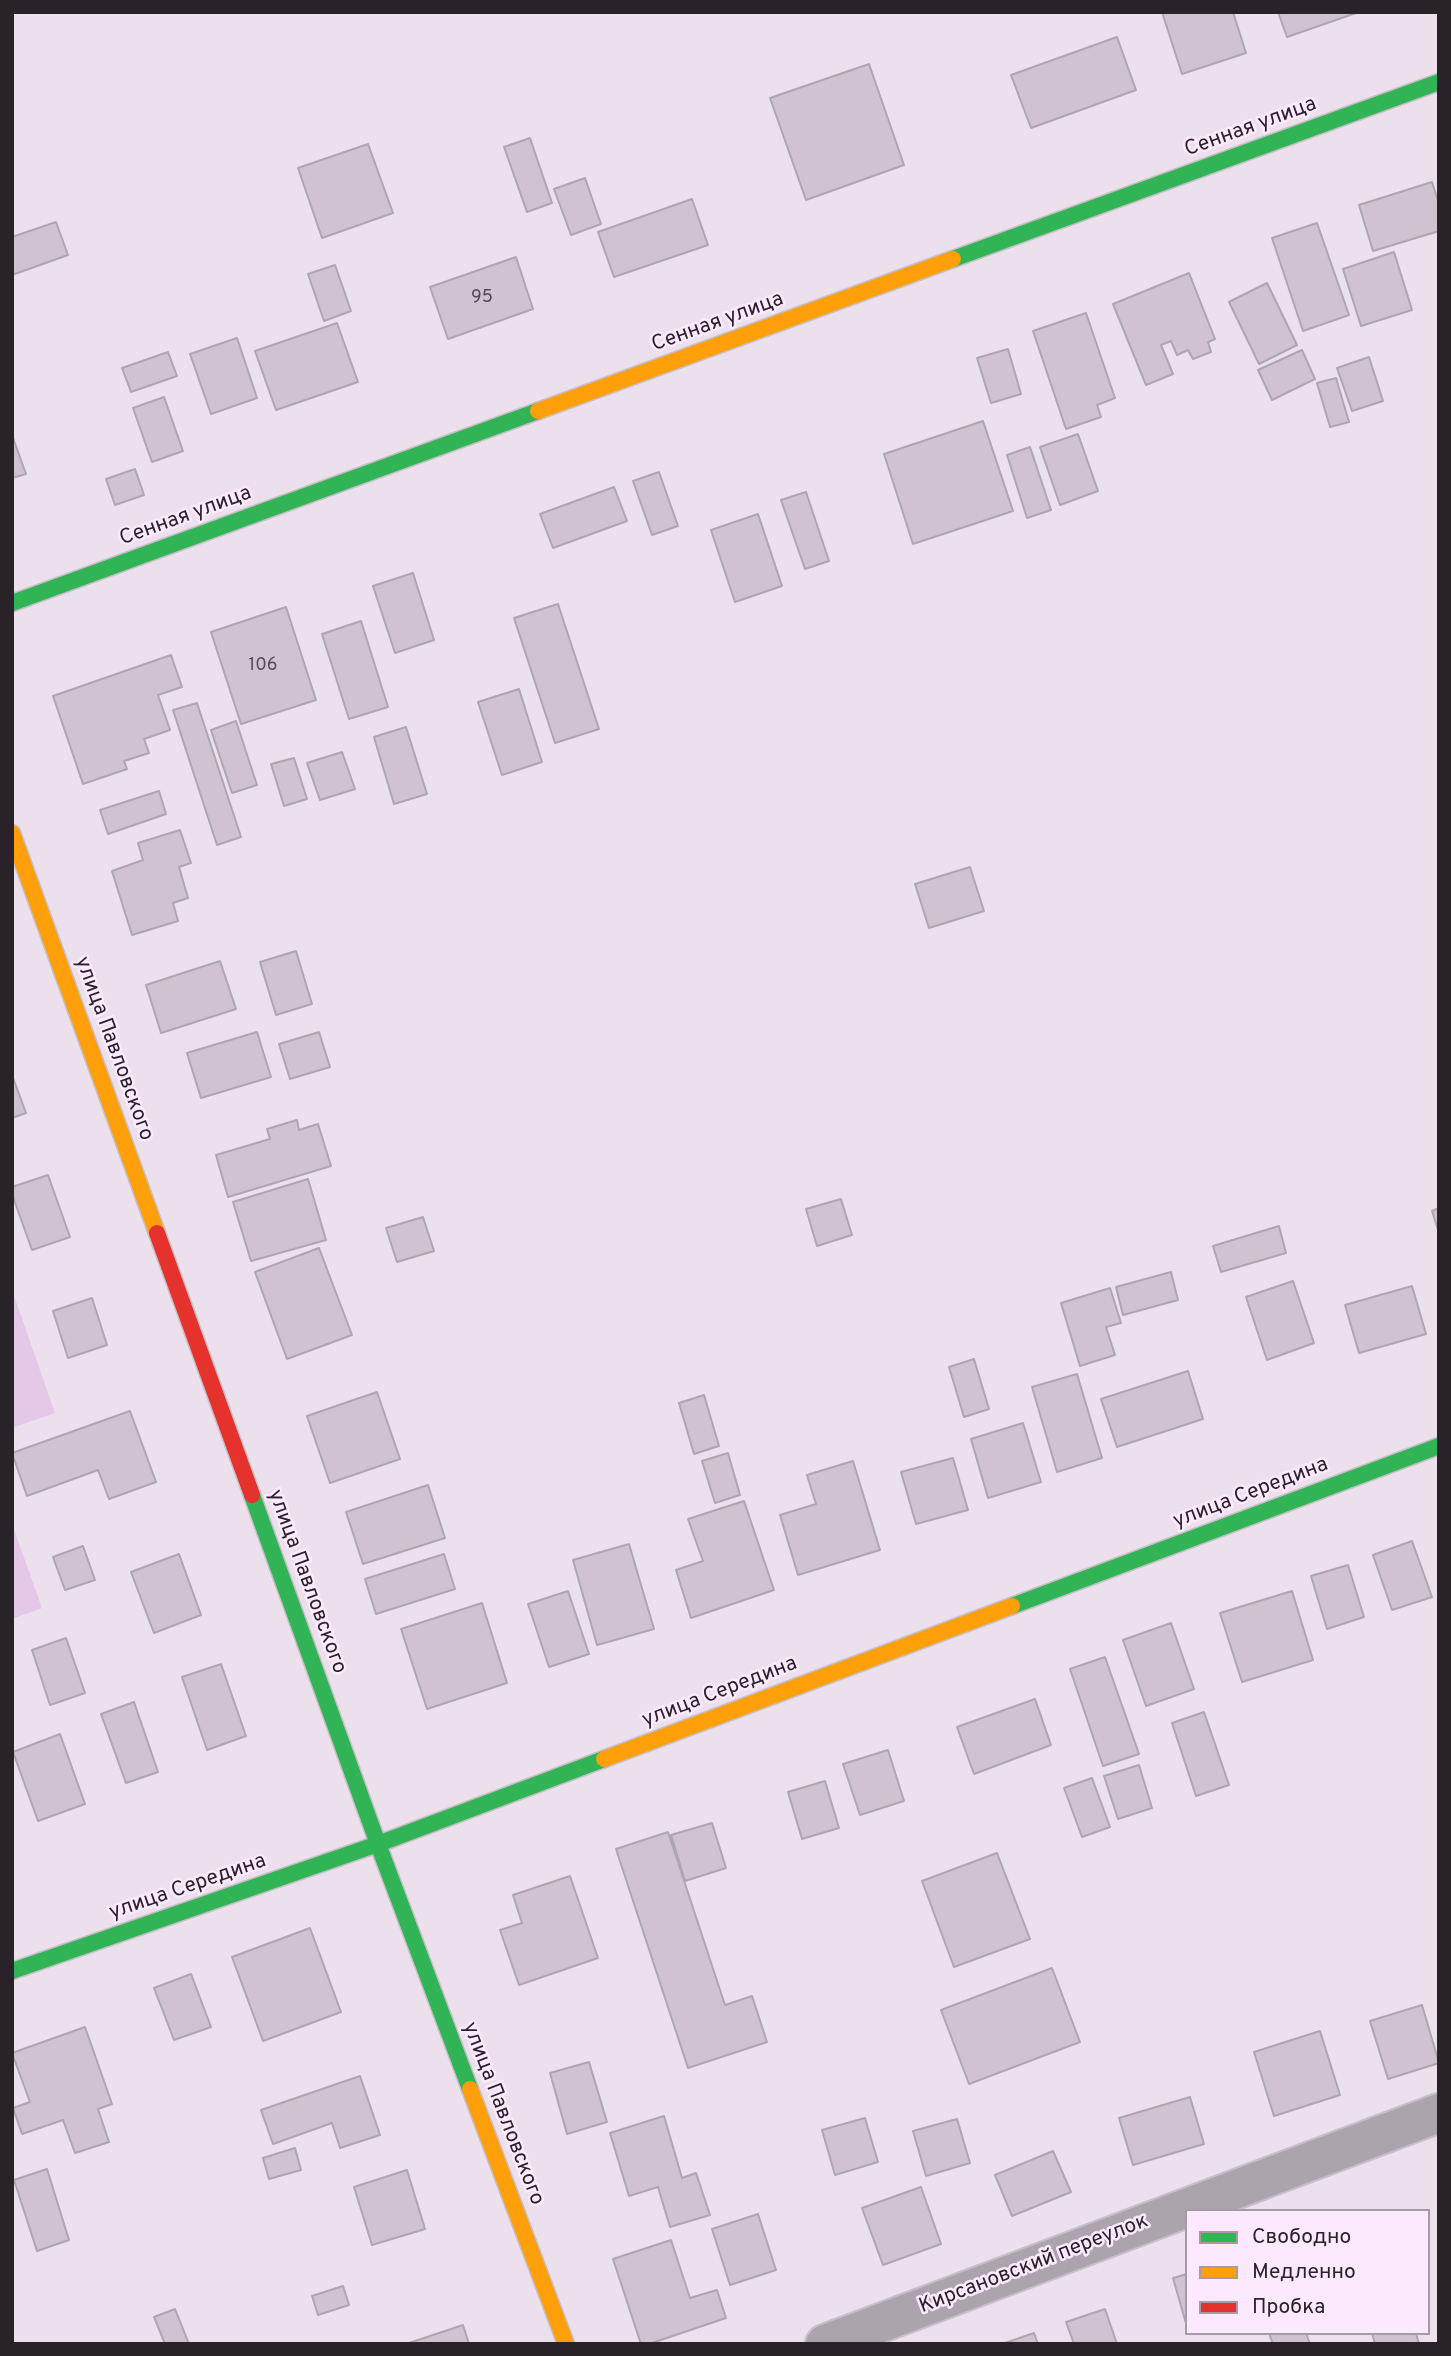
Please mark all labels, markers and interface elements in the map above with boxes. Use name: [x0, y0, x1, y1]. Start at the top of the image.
street label: Сенная улица: [1182, 92, 1320, 164]
house number: 95: [471, 287, 493, 309]
street label: Сенная улица: [649, 287, 787, 359]
street label: Сенная улица: [117, 481, 255, 553]
house number: 106: [248, 655, 278, 677]
street label: улица Павловского: [68, 954, 158, 1144]
street label: улица Середина: [1170, 1453, 1332, 1535]
street label: улица Павловского: [261, 1487, 351, 1677]
street label: улица Середина: [639, 1652, 801, 1734]
street label: улица Середина: [106, 1849, 270, 1927]
street label: улица Павловского: [456, 2019, 548, 2209]
legend: [1185, 2209, 1430, 2335]
street label: Кирсановский переулок: [916, 2210, 1152, 2320]
text: Свободно: [1252, 2224, 1351, 2251]
text: Медленно: [1252, 2259, 1356, 2286]
text: Пробка: [1252, 2294, 1325, 2321]

